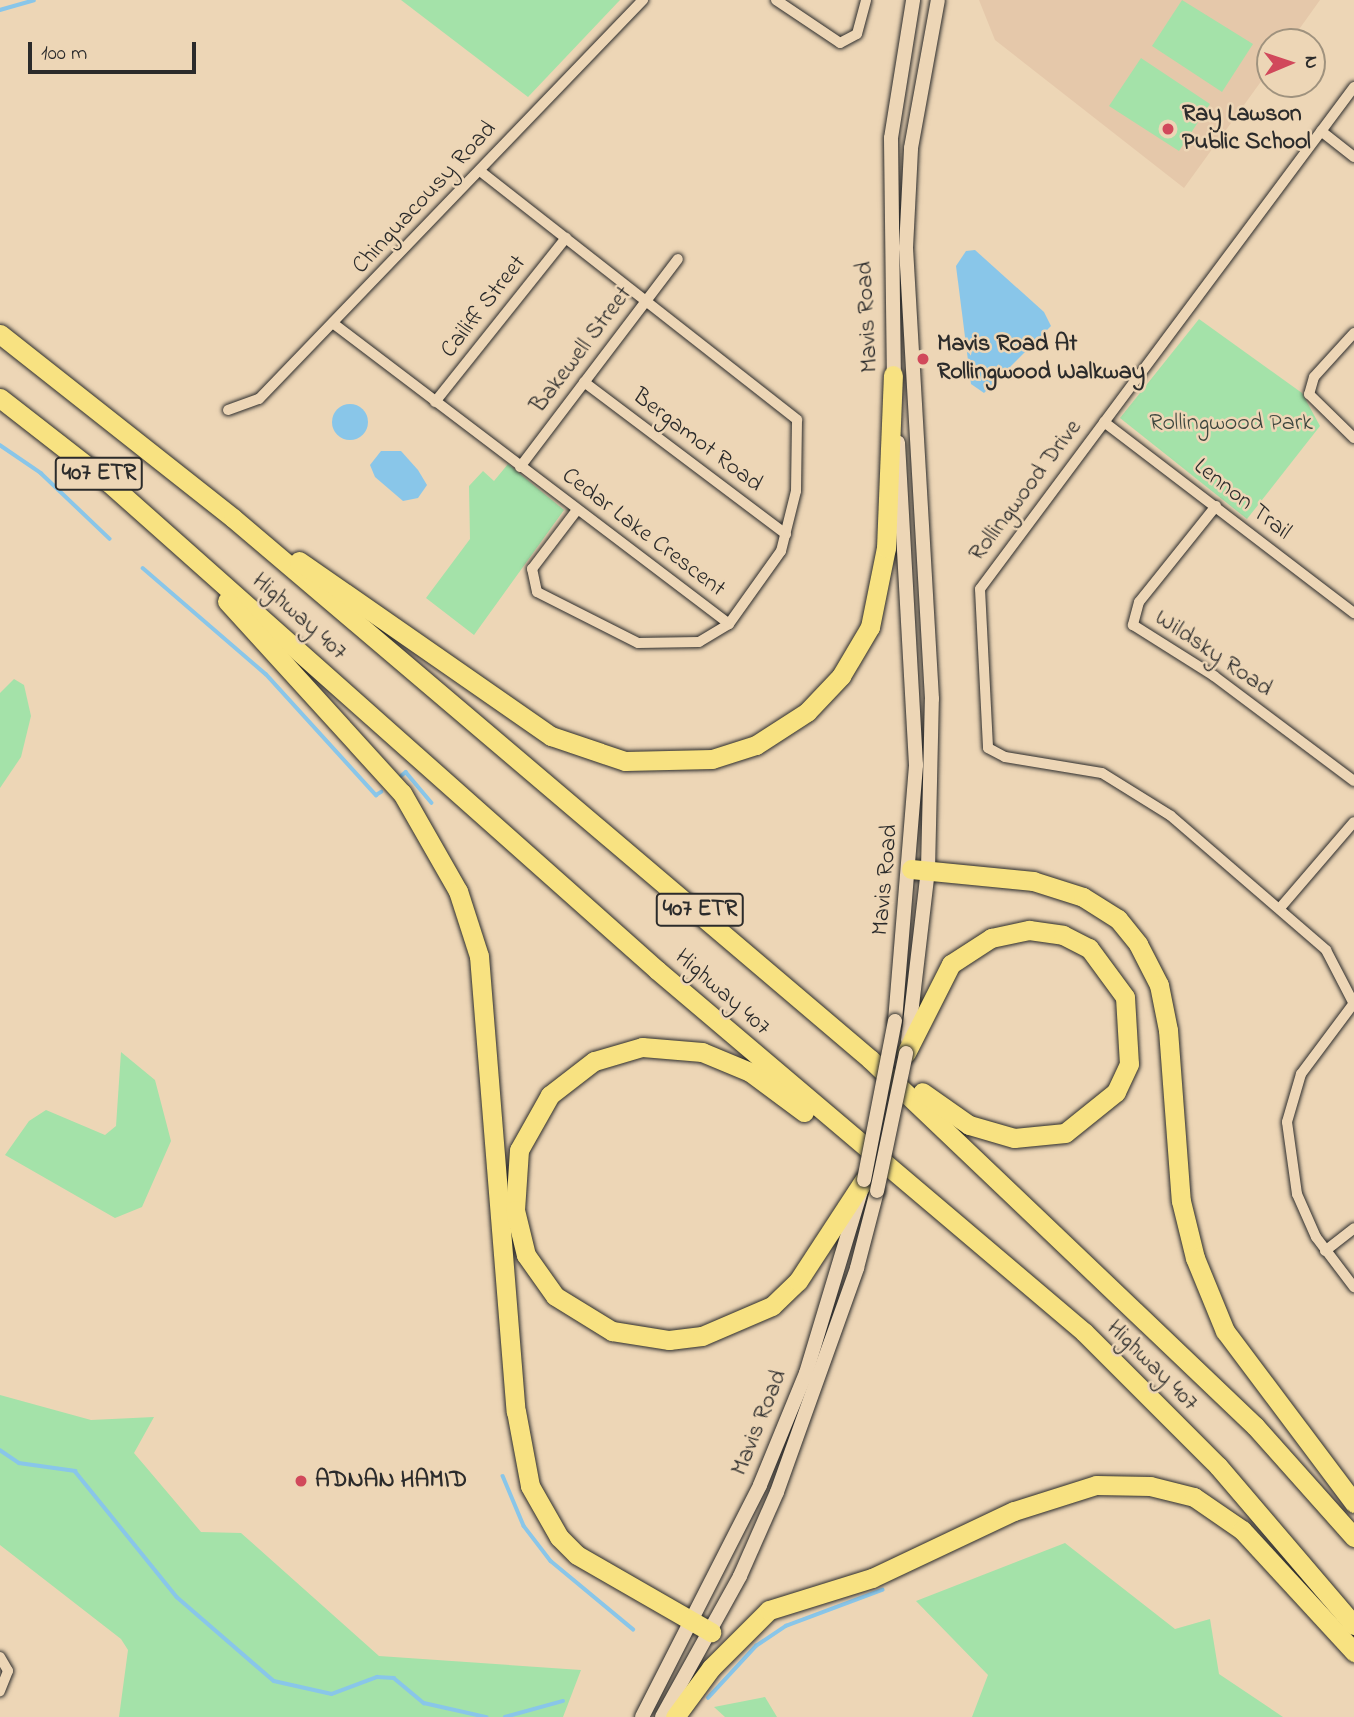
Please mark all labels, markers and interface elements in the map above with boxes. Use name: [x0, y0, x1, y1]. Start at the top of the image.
scale bar: [32, 28, 200, 72]
north arrow: [1256, 28, 1326, 98]
text: 100 m: [41, 39, 87, 69]
text: N: [1297, 55, 1324, 69]
place label: Ray Lawson Public School: [1182, 101, 1311, 157]
street label: Chinguacousy Road: [347, 116, 503, 280]
marker: Ray Lawson Public School: [1160, 121, 1176, 137]
street label: Cailiff Street: [435, 250, 533, 364]
street label: Mavis Road: [851, 261, 885, 373]
street label: Bakewell Street: [525, 281, 639, 419]
place label: Mavis Road At Rollingwood Walkway: [937, 331, 1145, 387]
marker: Mavis Road At Rollingwood Walkway: [915, 351, 931, 367]
street label: Bergamot Road: [626, 383, 768, 499]
park label: Rollingwood Park: [1149, 410, 1313, 438]
street label: Rollingwood Drive: [963, 414, 1089, 568]
street label: Lennon Trail: [1187, 453, 1297, 547]
road number: 407 ETR: [54, 454, 144, 494]
street label: Cedar Lake Crescent: [555, 462, 731, 604]
street label: Highway 407: [246, 567, 352, 667]
street label: Wildsky Road: [1149, 604, 1277, 704]
street label: Mavis Road: [867, 823, 905, 937]
road number: 407 ETR: [654, 890, 746, 930]
street label: Highway 407: [668, 944, 776, 1042]
street label: Highway 407: [1100, 1314, 1204, 1418]
street label: Mavis Road: [726, 1366, 794, 1480]
place label: ADNAN HAMID: [315, 1467, 467, 1495]
marker: ADNAN HAMID: [293, 1473, 309, 1489]

